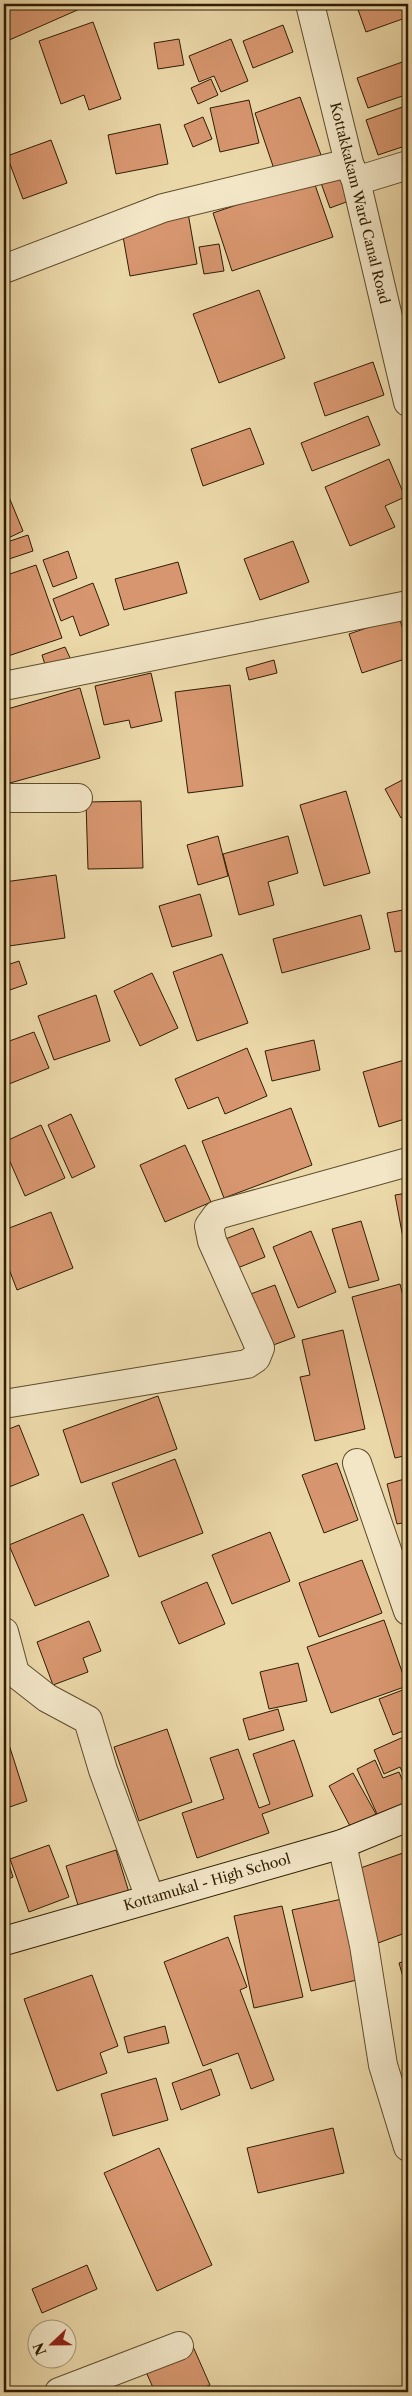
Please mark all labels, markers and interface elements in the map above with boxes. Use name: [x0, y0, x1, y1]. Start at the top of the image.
street label: Kottakkakam Ward Canal Road: [326, 100, 394, 306]
street label: Kottamukal - High School: [121, 1849, 293, 1915]
north arrow: [28, 2318, 78, 2368]
text: N: [29, 2340, 51, 2358]

